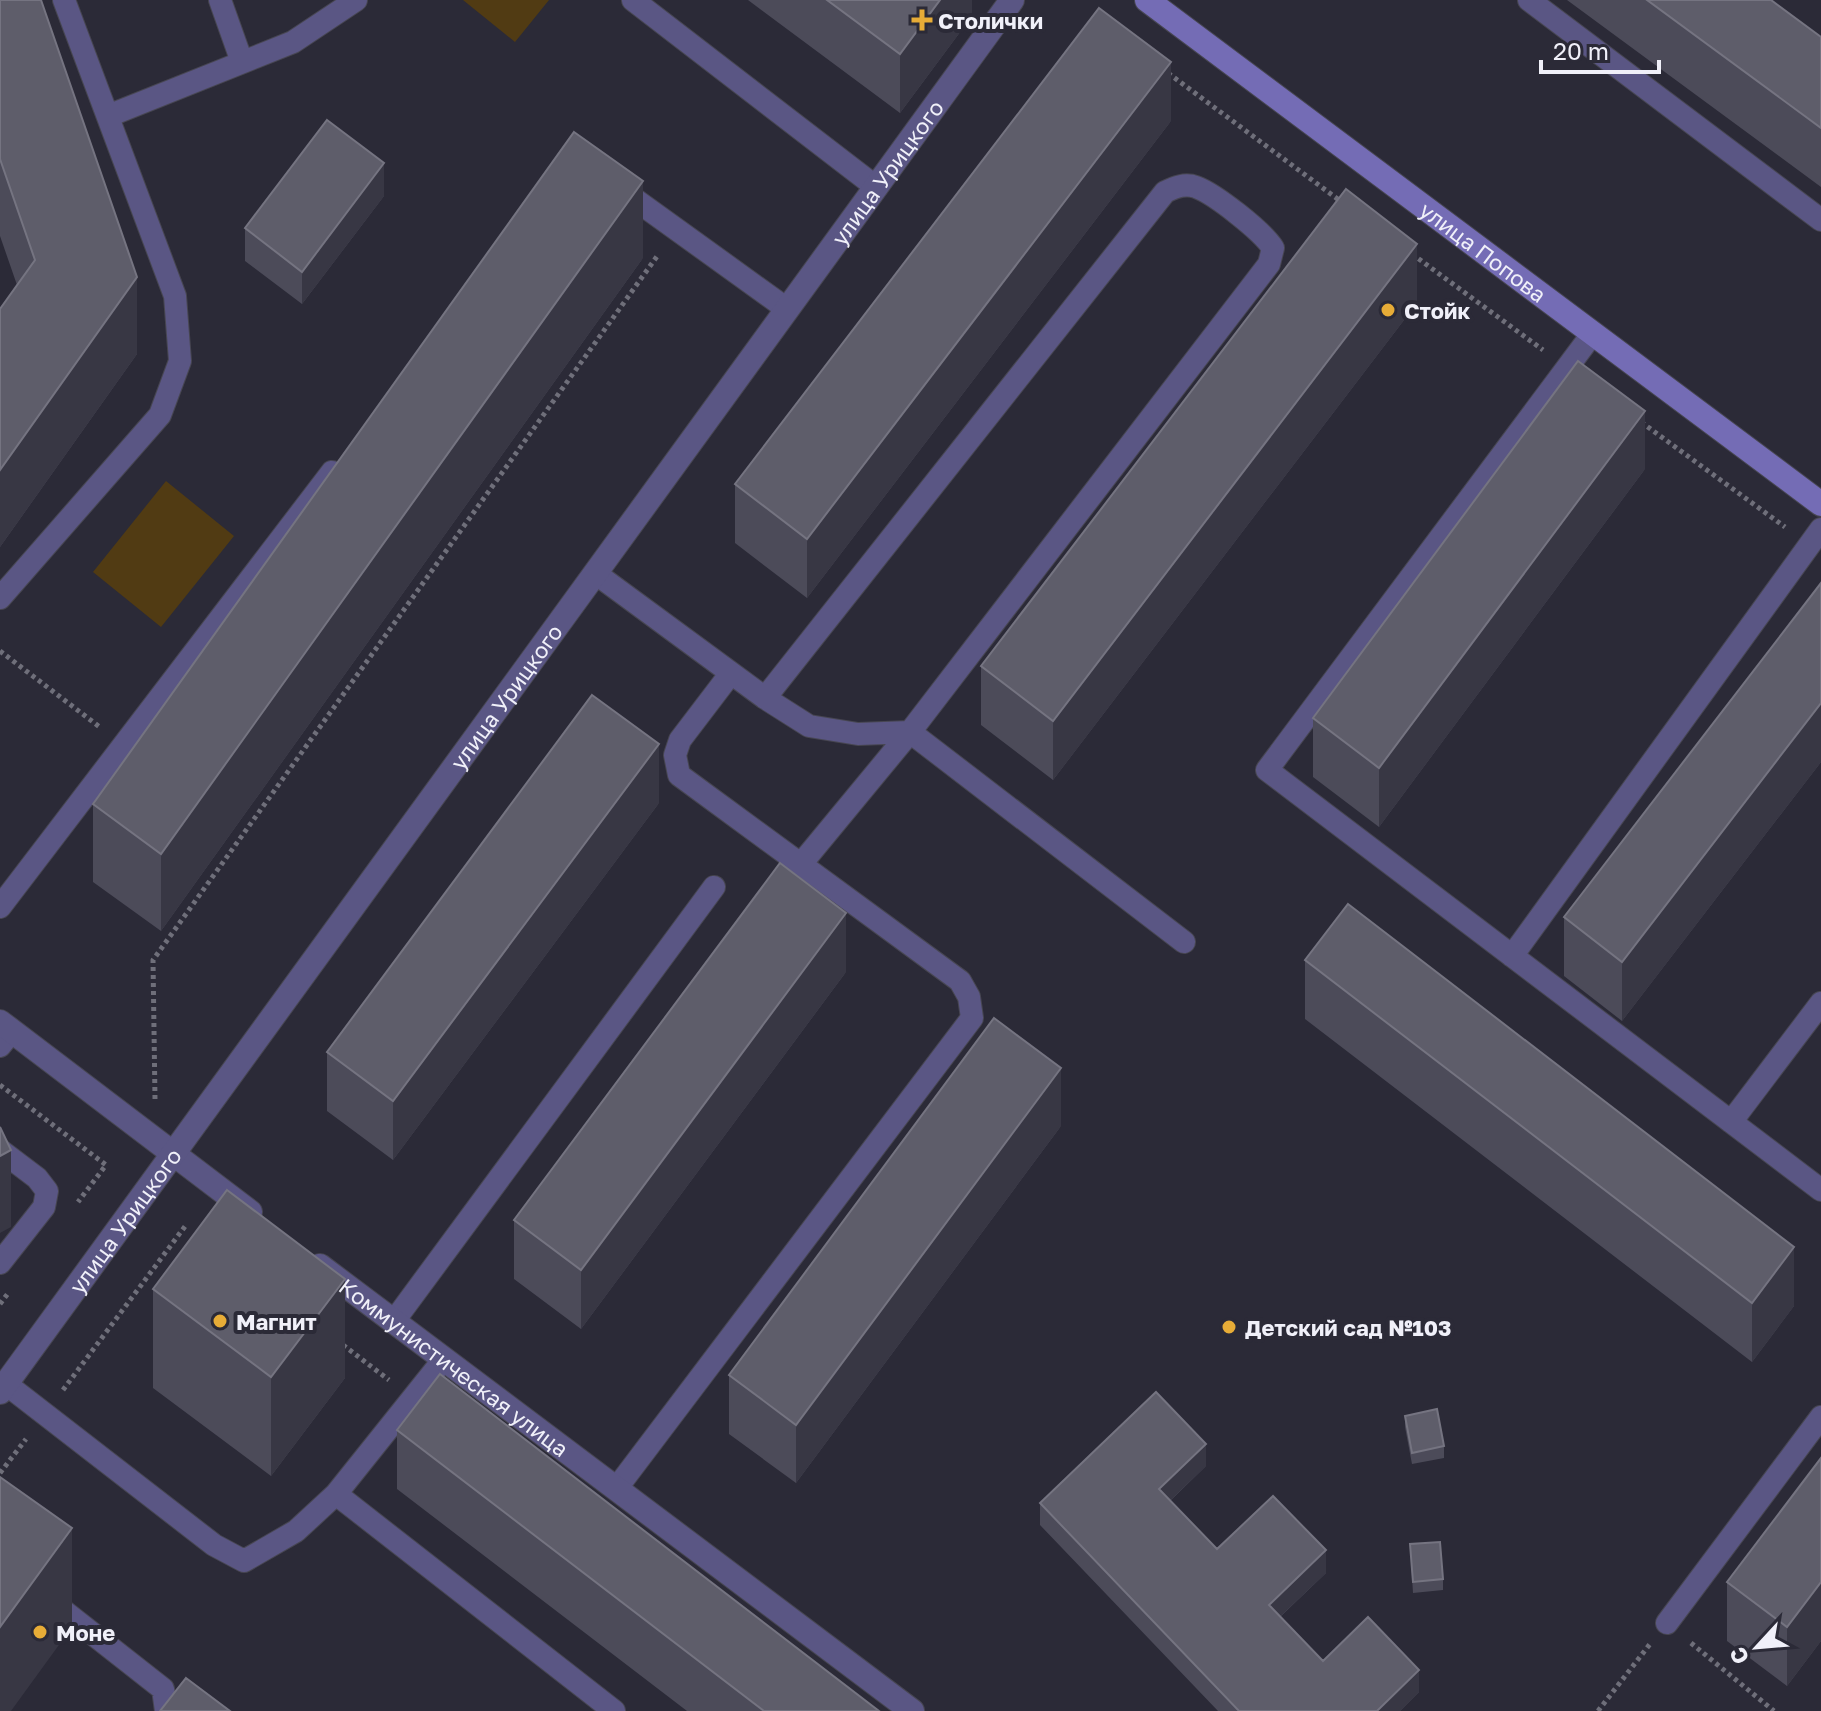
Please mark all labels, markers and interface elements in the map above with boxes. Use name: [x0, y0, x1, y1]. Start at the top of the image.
place label: Столички: [938, 7, 1043, 34]
marker: Столички: [913, 11, 931, 29]
scale bar: [1541, 24, 1659, 74]
text: 20 m: [1553, 36, 1609, 65]
street label: улица Урицкого: [825, 94, 949, 250]
street label: улица Попова: [1415, 195, 1552, 308]
place label: Стойк: [1404, 297, 1470, 324]
marker: Стойк: [1379, 301, 1397, 319]
street label: улица Урицкого: [444, 618, 567, 774]
street label: улица Урицкого: [63, 1143, 186, 1298]
street label: Коммунистическая улица: [334, 1272, 574, 1462]
place label: Магнит: [236, 1308, 317, 1335]
marker: Магнит: [211, 1312, 229, 1330]
place label: Детский сад №103: [1245, 1314, 1451, 1341]
marker: Детский сад №103: [1220, 1318, 1238, 1336]
north arrow: [1717, 1607, 1797, 1687]
place label: Моне: [56, 1619, 115, 1646]
marker: Моне: [31, 1623, 49, 1641]
text: С: [1723, 1643, 1754, 1669]

